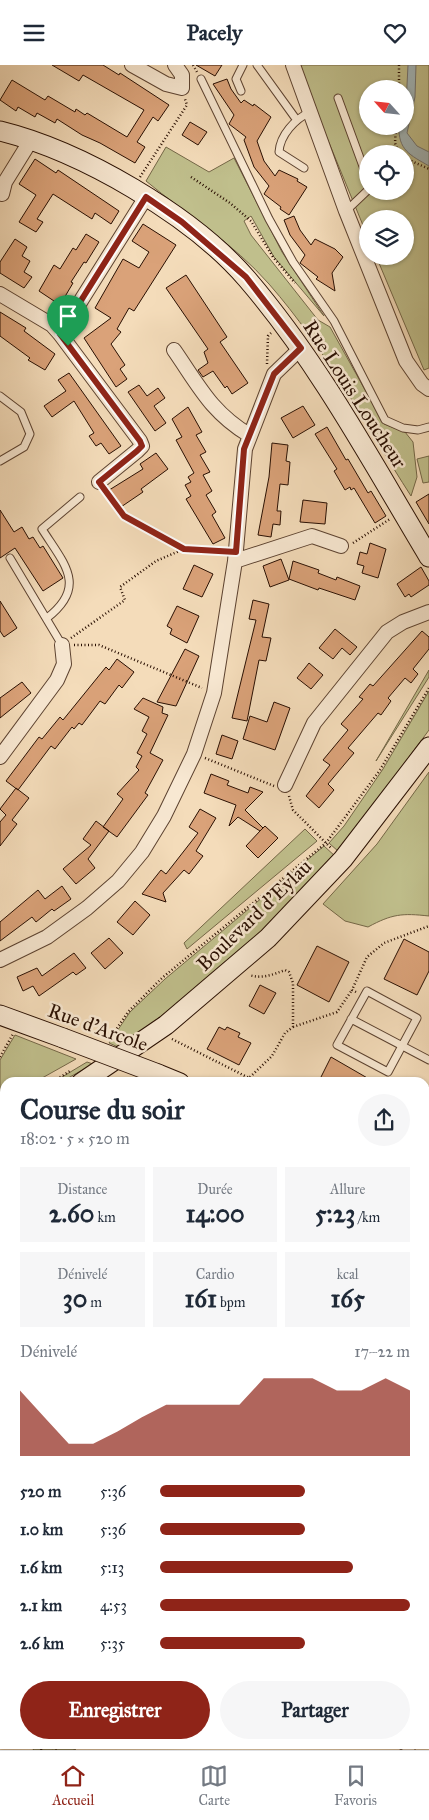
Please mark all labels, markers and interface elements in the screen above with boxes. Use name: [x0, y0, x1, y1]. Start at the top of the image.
icon: menu: [20, 19, 48, 47]
text: Pacely: [187, 19, 242, 46]
icon: heart: [381, 19, 409, 47]
north arrow: [359, 80, 414, 135]
map controls: [359, 80, 414, 265]
button: locate: [359, 145, 414, 200]
button: layers: [359, 210, 414, 265]
pin: [47, 295, 89, 346]
icon: arrive: [54, 302, 82, 330]
street label: Rue Louis Loucheur: [298, 316, 412, 473]
street label: Boulevard d'Eylau: [192, 854, 317, 976]
street label: Rue d'Arcole: [45, 998, 151, 1056]
text: Course du soir: [20, 1092, 184, 1127]
button: share: [358, 1094, 410, 1146]
text: 18:02 · 5 × 520 m: [20, 1129, 130, 1148]
text: Distance: [57, 1181, 107, 1198]
text: Durée: [197, 1181, 233, 1198]
text: Allure: [330, 1181, 365, 1198]
text: 2.60: [49, 1198, 94, 1229]
text: 14:00: [185, 1198, 245, 1229]
text: 5:23: [315, 1198, 355, 1229]
text: km: [94, 1209, 116, 1226]
text: /km: [355, 1209, 380, 1226]
text: Dénivelé: [57, 1266, 107, 1283]
text: Cardio: [196, 1266, 234, 1283]
text: kcal: [337, 1266, 359, 1283]
text: 30: [63, 1283, 87, 1314]
text: 161: [185, 1283, 217, 1314]
text: 165: [331, 1283, 365, 1314]
text: m: [87, 1294, 102, 1311]
text: bpm: [217, 1294, 245, 1311]
text: Dénivelé: [20, 1342, 77, 1361]
text: 17–22 m: [354, 1342, 410, 1361]
text: 520 m: [20, 1482, 62, 1501]
text: 5:36: [100, 1482, 126, 1501]
text: 1.0 km: [20, 1520, 63, 1539]
text: 5:36: [100, 1520, 126, 1539]
text: 1.6 km: [20, 1558, 62, 1577]
text: 5:13: [100, 1558, 124, 1577]
text: 2.1 km: [20, 1596, 62, 1615]
text: 4:53: [100, 1596, 127, 1615]
text: 2.6 km: [20, 1634, 64, 1653]
text: 5:35: [100, 1634, 125, 1653]
button: Enregistrer: [20, 1681, 210, 1739]
button: Partager: [220, 1681, 410, 1739]
tab: Accueil: [52, 1762, 94, 1809]
tab: Carte: [199, 1762, 230, 1809]
tab: Favoris: [334, 1762, 377, 1809]

